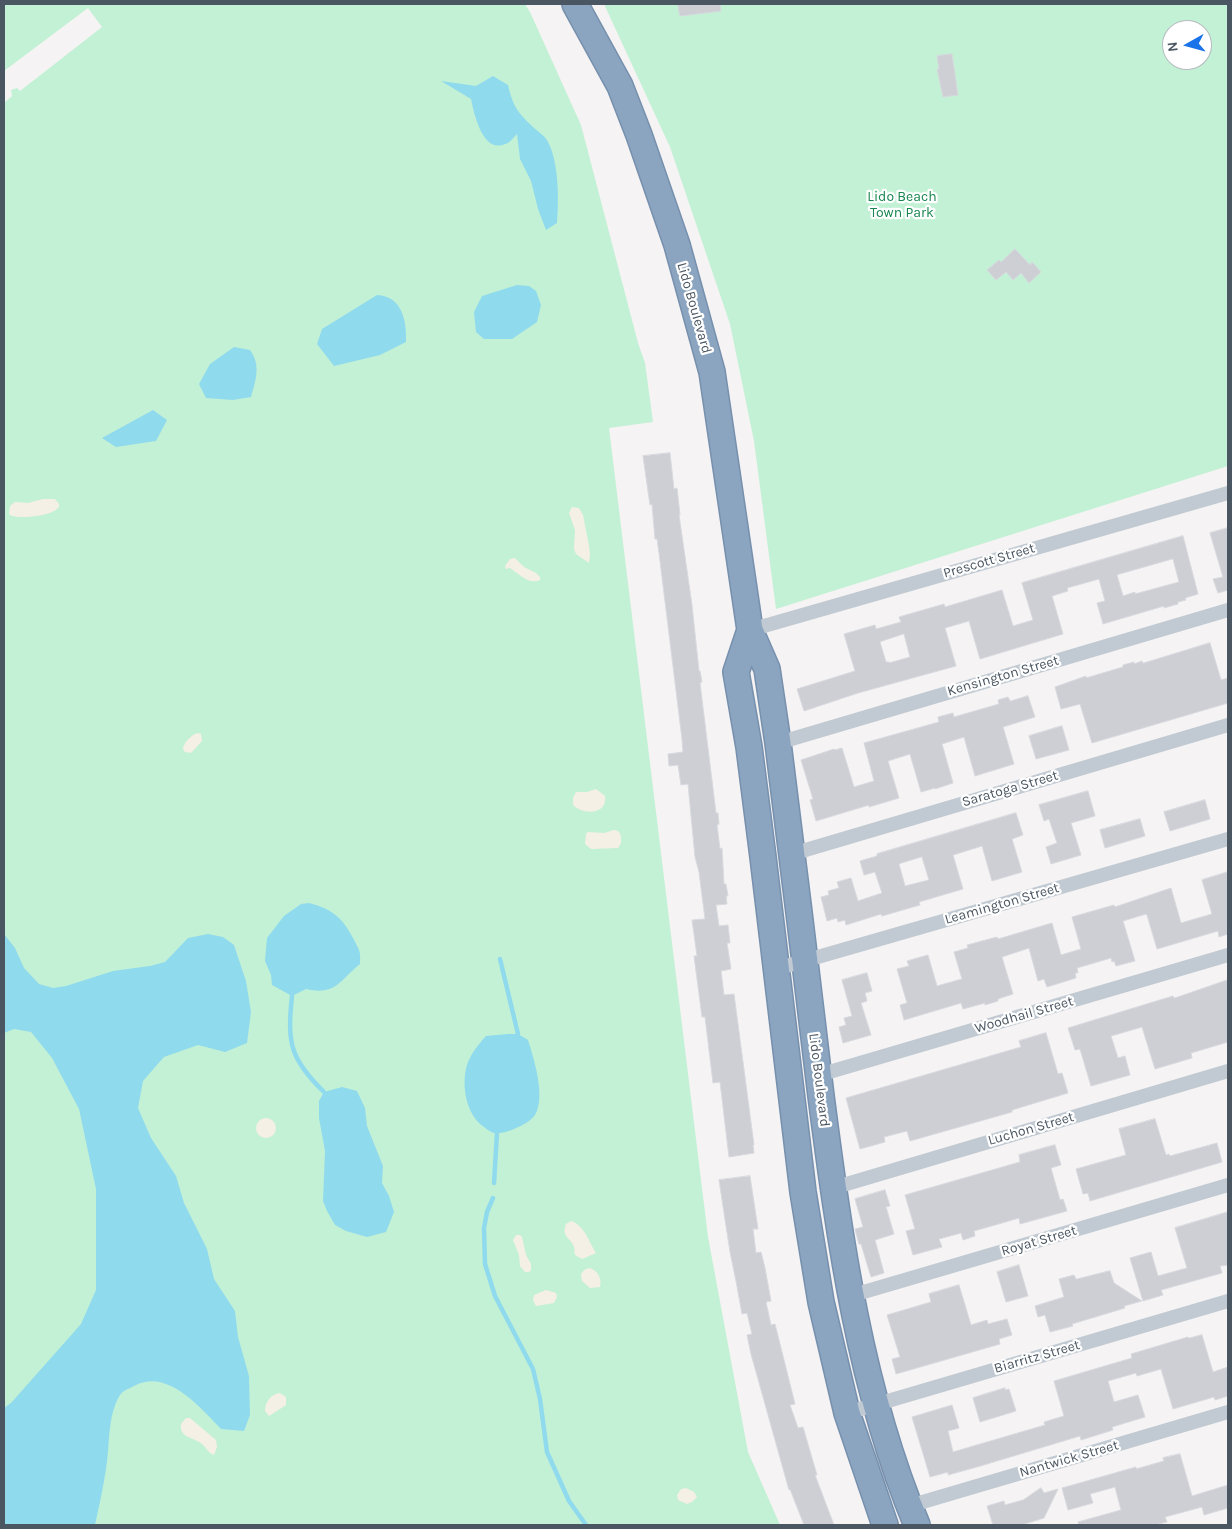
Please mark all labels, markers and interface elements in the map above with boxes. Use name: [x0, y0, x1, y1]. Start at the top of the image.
north arrow: [1162, 20, 1212, 70]
text: N: [1164, 41, 1182, 53]
park label: Lido Beach Town Park: [867, 189, 937, 222]
street label: Lido Boulevard: [673, 260, 715, 356]
street label: Prescott Street: [941, 540, 1037, 582]
street label: Kensington Street: [945, 652, 1061, 700]
street label: Saratoga Street: [960, 767, 1060, 811]
street label: Leamington Street: [943, 880, 1061, 928]
street label: Woodhail Street: [973, 993, 1075, 1037]
street label: Lido Boulevard: [805, 1032, 833, 1128]
street label: Luchon Street: [986, 1109, 1076, 1149]
street label: Royat Street: [999, 1222, 1079, 1260]
street label: Biarritz Street: [992, 1337, 1082, 1377]
street label: Nantwick Street: [1018, 1437, 1120, 1481]

